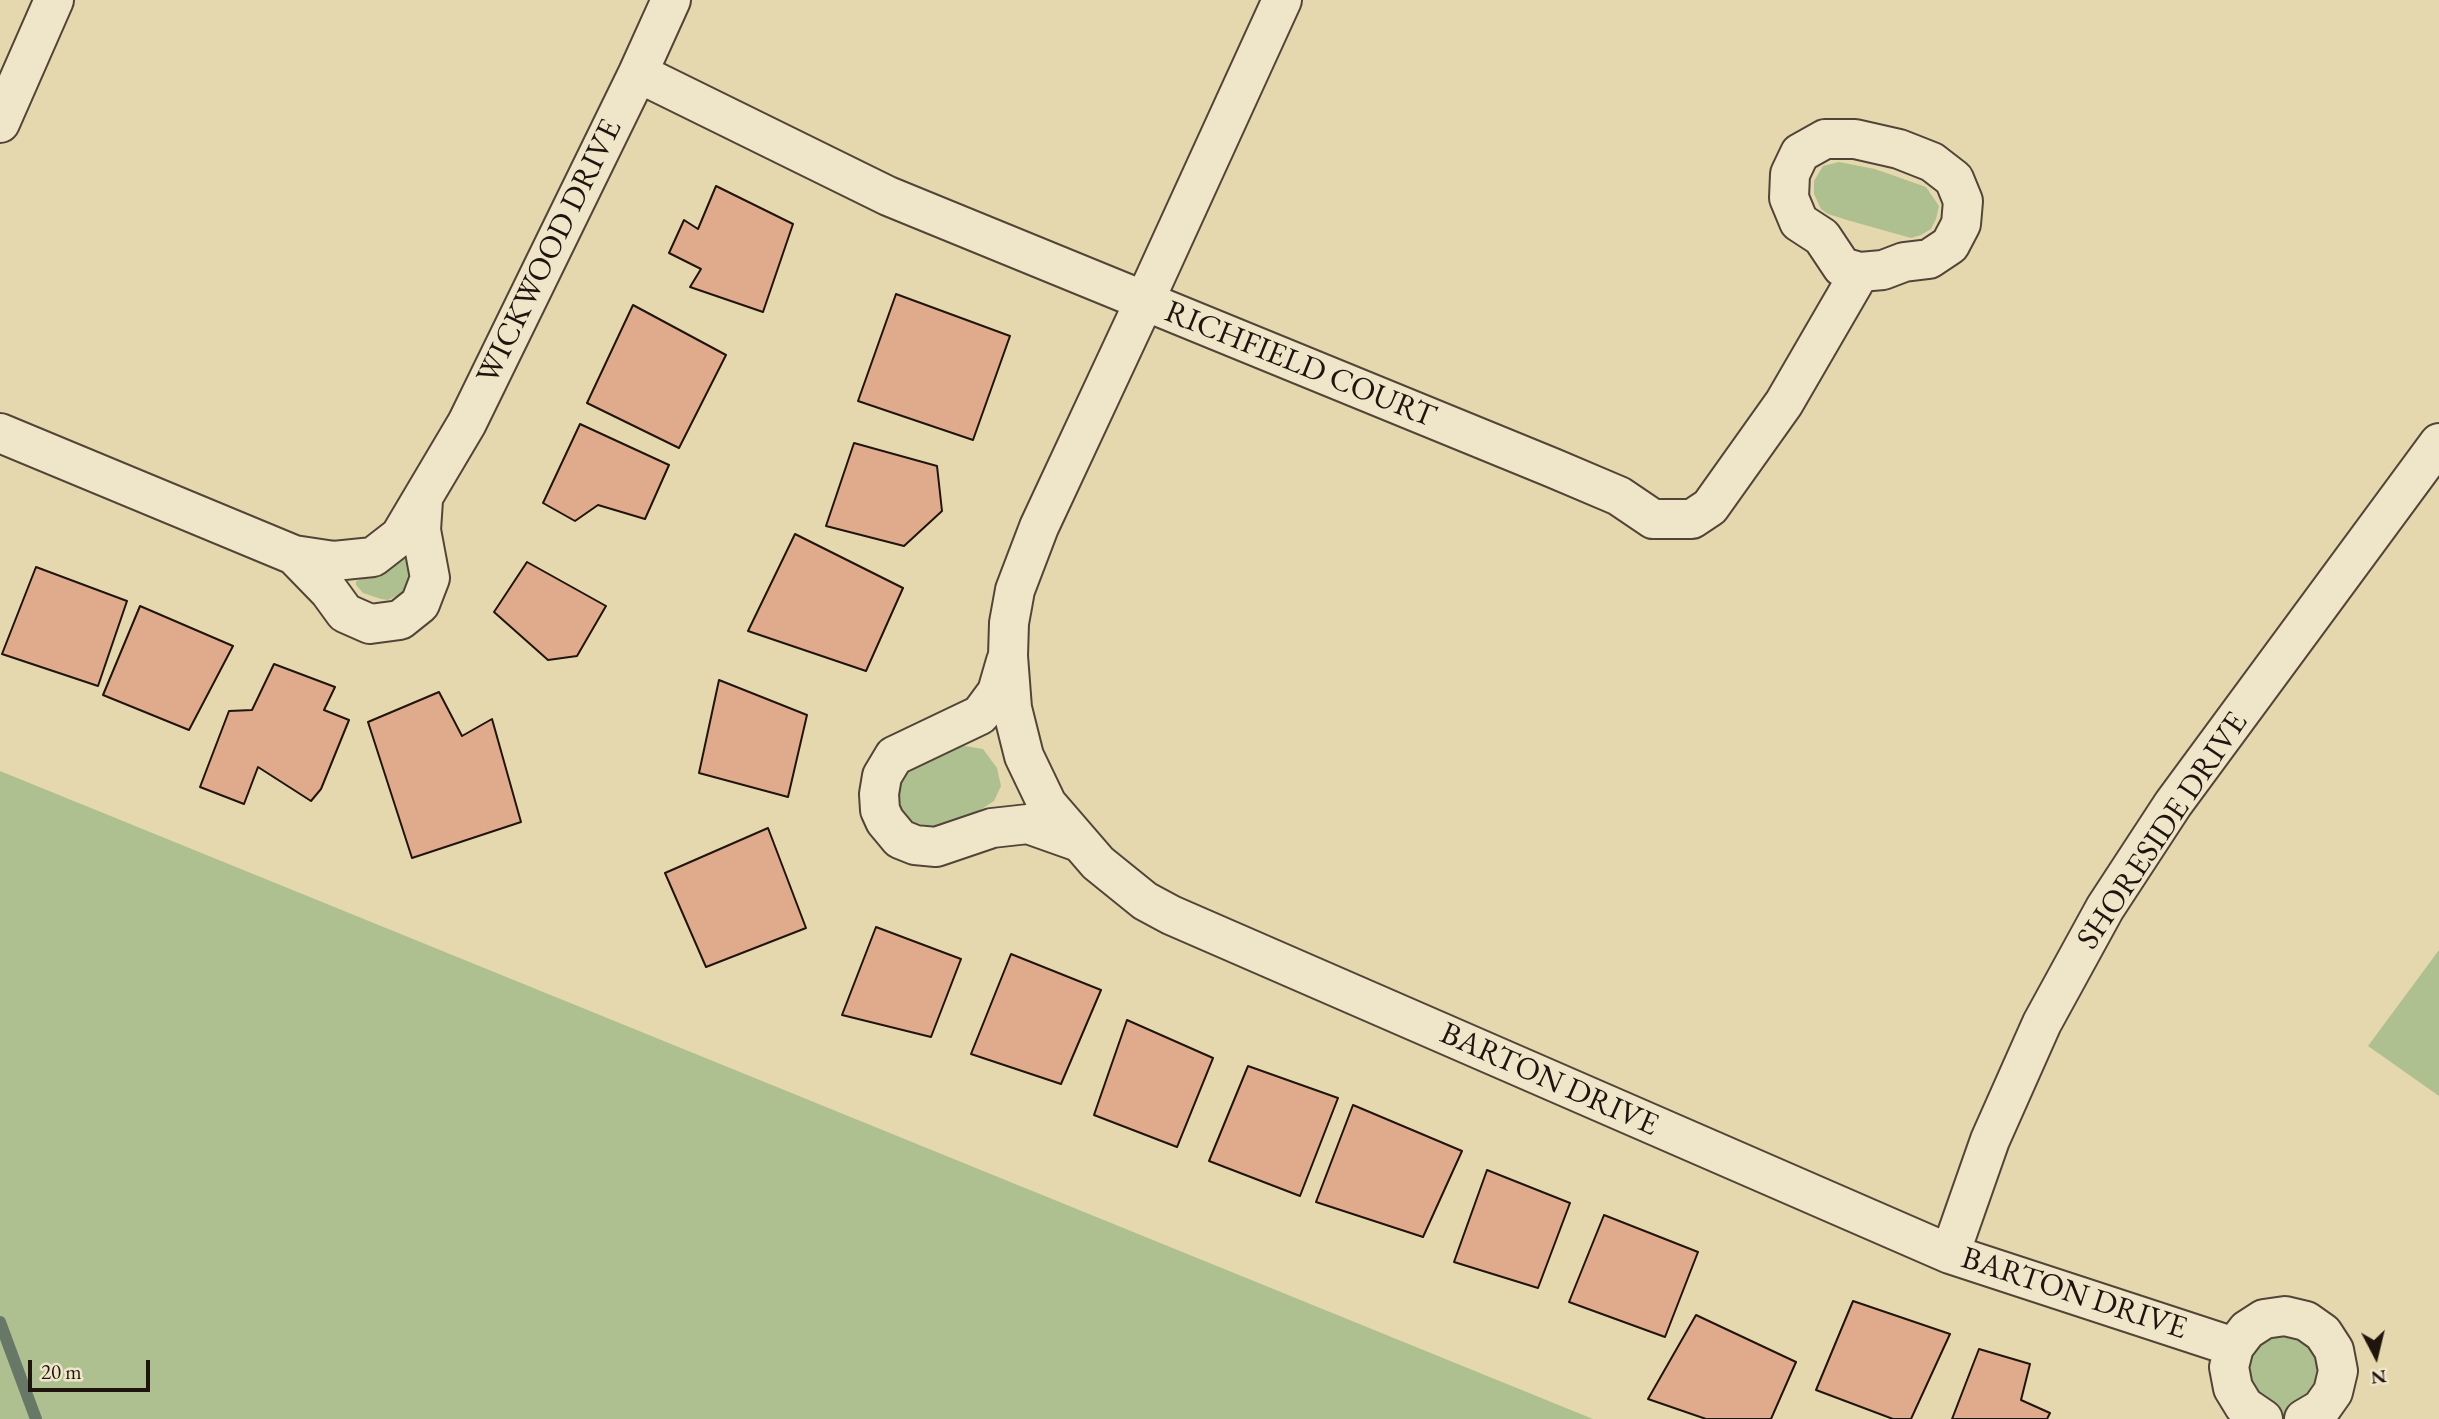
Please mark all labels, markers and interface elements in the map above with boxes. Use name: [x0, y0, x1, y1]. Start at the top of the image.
street label: WICKWOOD DRIVE: [469, 113, 631, 391]
street label: RICHFIELD COURT: [1159, 293, 1441, 437]
street label: SHORESIDE DRIVE: [2069, 705, 2257, 957]
street label: BARTON DRIVE: [1434, 1015, 1664, 1145]
street label: BARTON DRIVE: [1956, 1239, 2192, 1349]
north arrow: [2341, 1321, 2411, 1391]
scale bar: [32, 1346, 154, 1390]
text: 20 m: [41, 1358, 82, 1385]
text: N: [2369, 1364, 2388, 1391]

